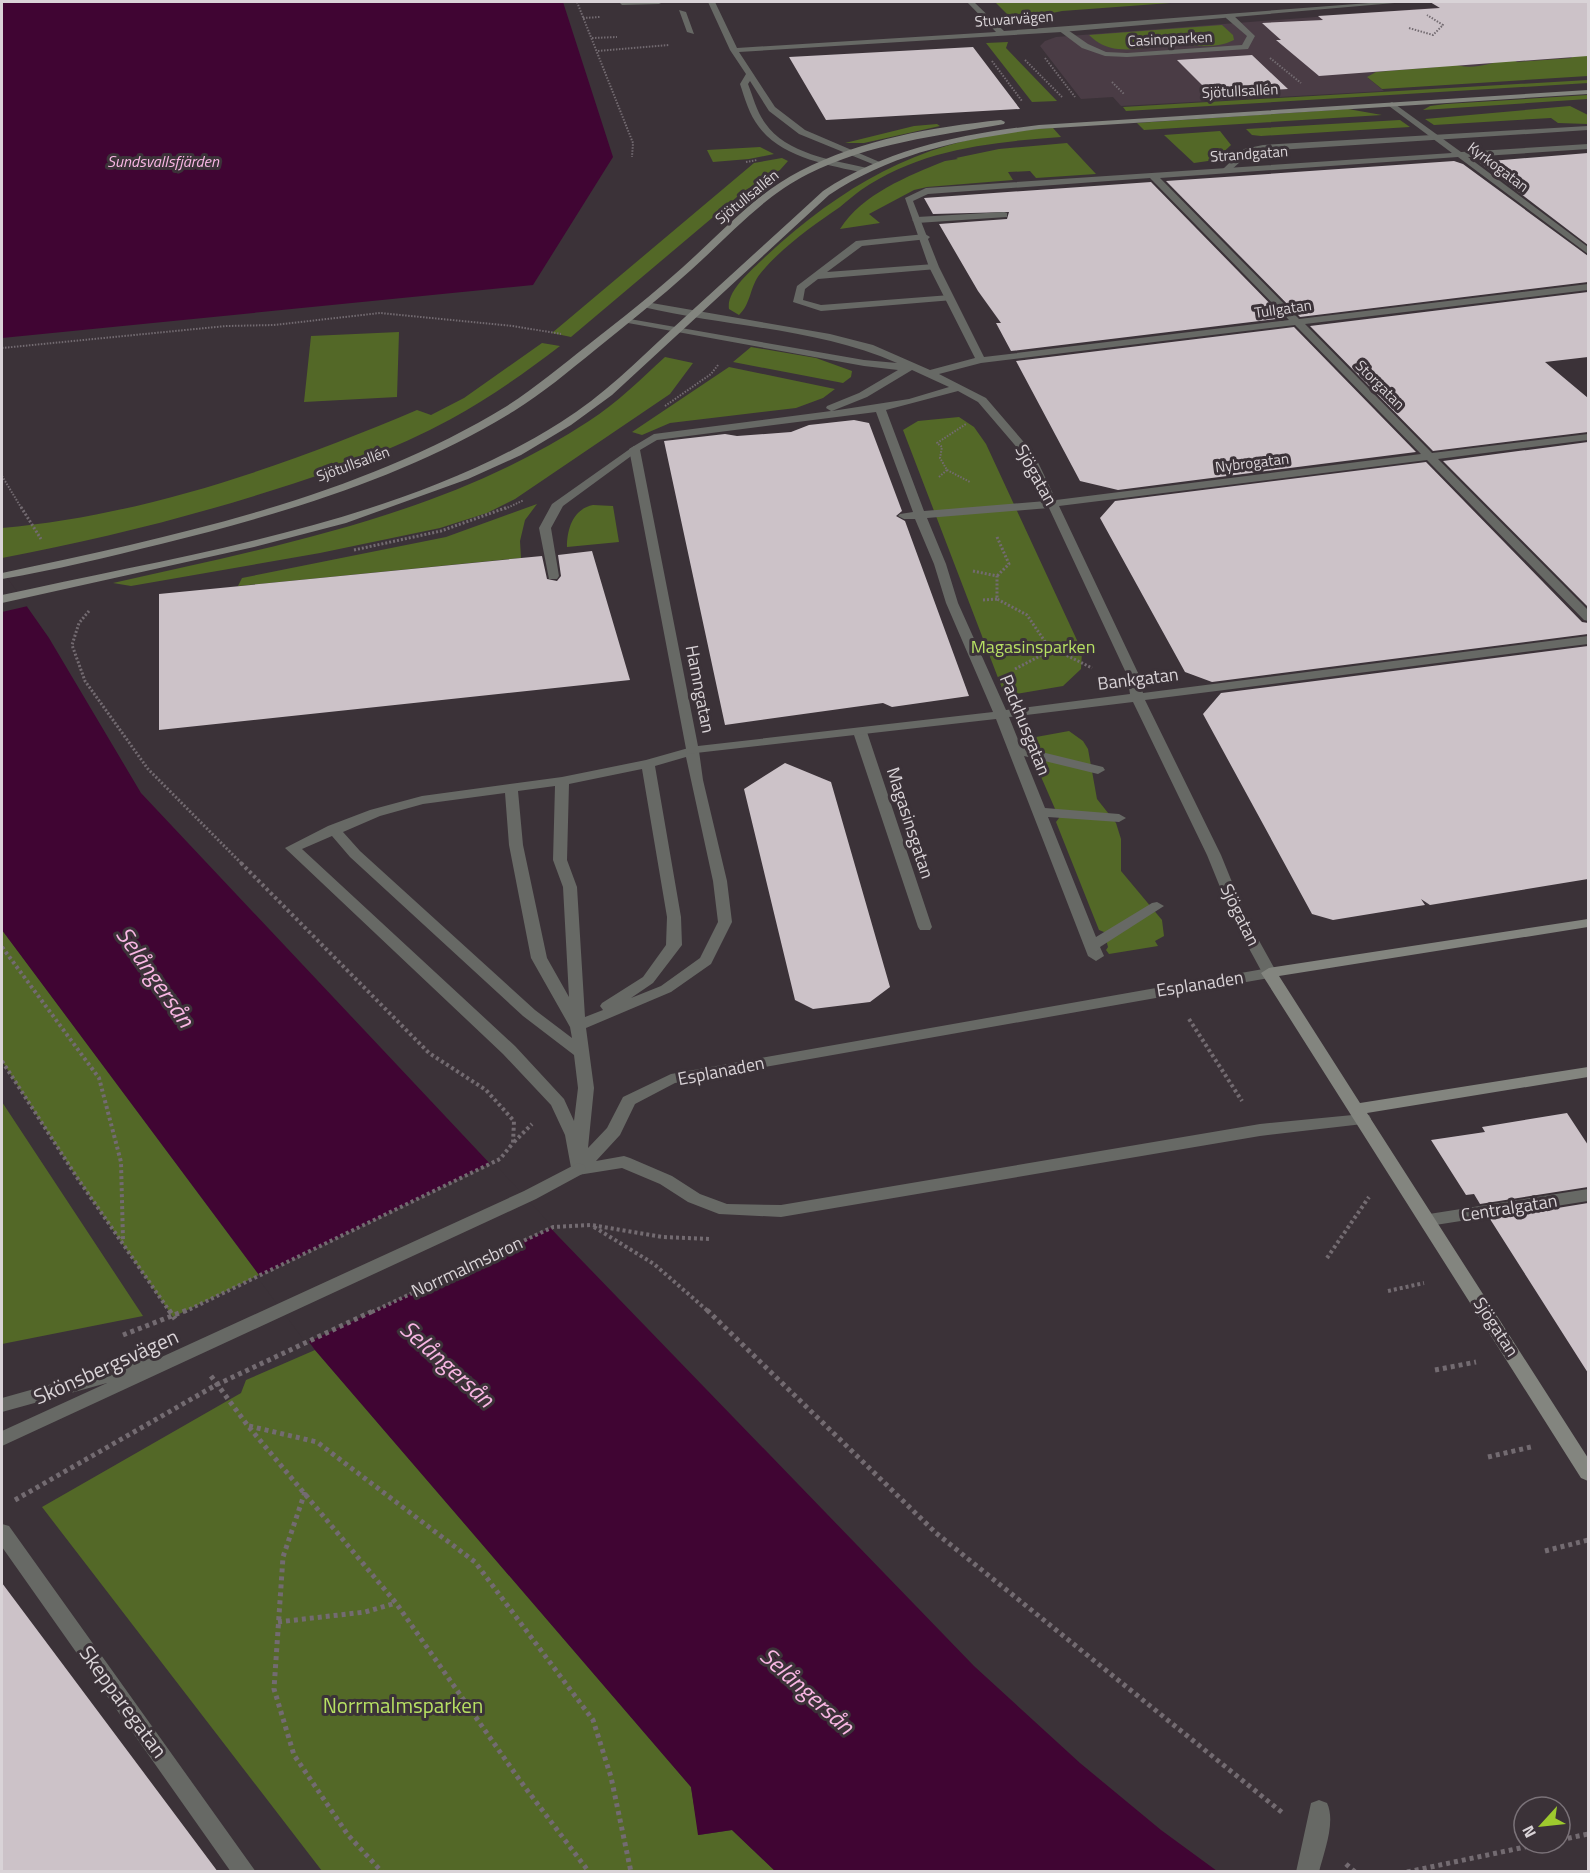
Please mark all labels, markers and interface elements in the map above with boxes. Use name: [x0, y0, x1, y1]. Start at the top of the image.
street label: Stuvarvägen: [974, 4, 1054, 33]
street label: Casinoparken: [1127, 25, 1213, 52]
street label: Sjötullsallén: [1201, 77, 1279, 104]
street label: Kyrkogatan: [1463, 136, 1534, 197]
street label: Strandgatan: [1209, 139, 1289, 168]
water label: Sundsvallsfjärden: [107, 149, 220, 173]
street label: Sjötullsallén: [710, 164, 784, 230]
street label: Tullgatan: [1253, 293, 1313, 324]
street label: Storgatan: [1350, 354, 1411, 415]
street label: Sjögatan: [1009, 439, 1064, 510]
street label: Sjötullsallén: [313, 440, 393, 487]
street label: Nybrogatan: [1214, 447, 1290, 478]
park label: Magasinsparken: [971, 633, 1095, 660]
street label: Hamngatan: [679, 643, 722, 735]
street label: Bankgatan: [1096, 660, 1180, 697]
street label: Packhusgatan: [993, 670, 1058, 779]
street label: Magasinsgatan: [880, 764, 941, 882]
street label: Sjögatan: [1214, 879, 1267, 951]
water label: Selångersån: [108, 918, 205, 1035]
street label: Esplanaden: [1154, 963, 1245, 1004]
street label: Esplanaden: [675, 1049, 767, 1092]
street label: Centralgatan: [1459, 1187, 1559, 1228]
street label: Norrmalmsbron: [407, 1229, 527, 1304]
street label: Sjögatan: [1467, 1291, 1526, 1362]
water label: Selångersån: [392, 1311, 504, 1416]
street label: Skönsbergsvägen: [28, 1320, 183, 1412]
street label: Skepparegatan: [72, 1638, 176, 1764]
water label: Selångersån: [752, 1638, 864, 1743]
park label: Norrmalmsparken: [323, 1689, 483, 1721]
north arrow: [1512, 1795, 1572, 1855]
text: N: [1515, 1821, 1542, 1842]

